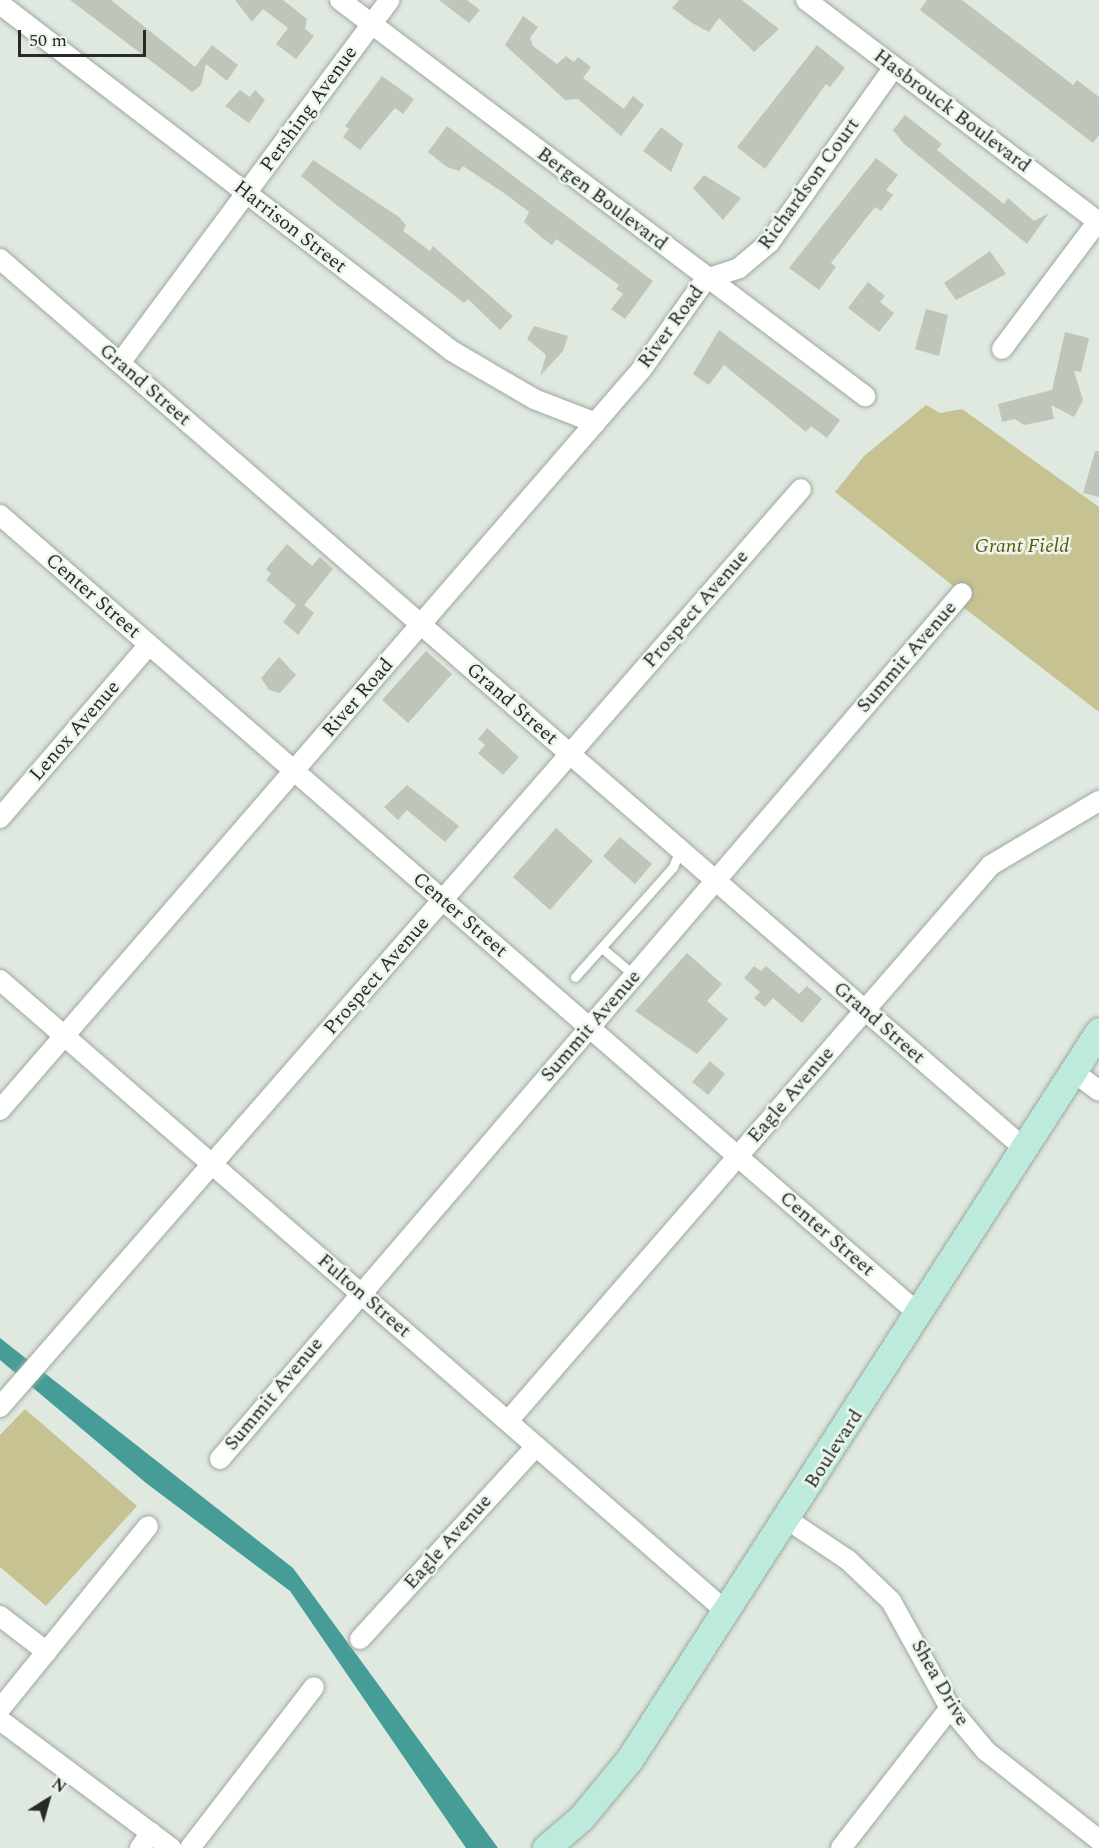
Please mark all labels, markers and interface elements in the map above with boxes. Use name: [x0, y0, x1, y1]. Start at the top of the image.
scale bar: [21, 18, 148, 56]
text: 50 m: [29, 27, 67, 54]
street label: Pershing Avenue: [255, 41, 363, 177]
street label: Hasbrouck Boulevard: [869, 44, 1035, 178]
street label: Richardson Court: [753, 113, 865, 255]
street label: Bergen Boulevard: [532, 142, 672, 256]
street label: Harrison Street: [229, 175, 351, 279]
street label: River Road: [633, 281, 709, 373]
street label: Grand Street: [94, 339, 196, 431]
park label: Grant Field: [975, 534, 1069, 558]
street label: Prospect Avenue: [638, 545, 754, 673]
street label: Center Street: [41, 548, 145, 644]
street label: Summit Avenue: [852, 596, 962, 718]
street label: River Road: [317, 654, 399, 742]
street label: Grand Street: [461, 658, 563, 750]
street label: Lenox Avenue: [25, 676, 125, 786]
street label: Center Street: [408, 867, 512, 963]
street label: Prospect Avenue: [319, 912, 435, 1040]
street label: Summit Avenue: [536, 965, 646, 1087]
street label: Grand Street: [828, 977, 930, 1069]
street label: Eagle Avenue: [743, 1042, 839, 1148]
street label: Center Street: [775, 1186, 879, 1282]
street label: Fulton Street: [312, 1249, 416, 1343]
street label: Summit Avenue: [220, 1332, 328, 1456]
street label: Boulevard: [800, 1405, 868, 1493]
street label: Eagle Avenue: [399, 1489, 497, 1595]
street label: Shea Drive: [906, 1636, 974, 1730]
north arrow: [18, 1770, 78, 1830]
text: N: [46, 1772, 71, 1799]

